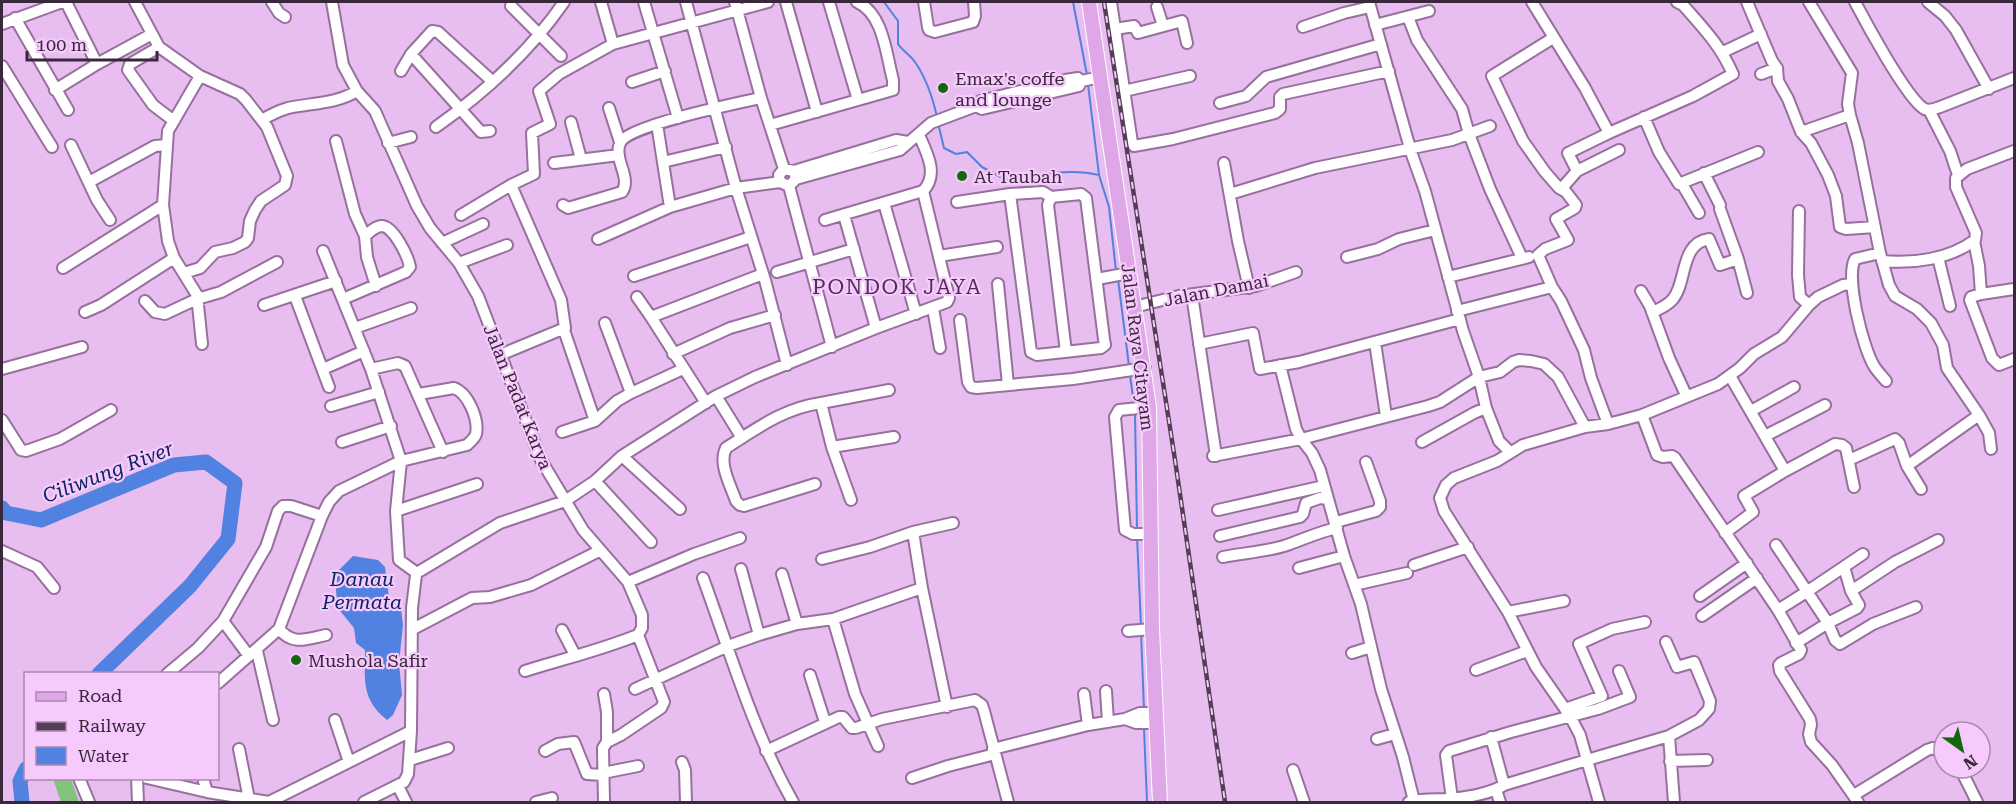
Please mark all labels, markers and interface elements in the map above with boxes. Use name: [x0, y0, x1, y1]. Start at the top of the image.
scale bar: [27, 24, 158, 62]
text: 100 m: [36, 34, 87, 55]
place label: Emax's coffe and lounge: [955, 68, 1065, 110]
marker: Emax's coffe and lounge: [936, 81, 950, 95]
place label: At Taubah: [974, 166, 1063, 187]
marker: At Taubah: [955, 169, 969, 183]
street label: Jalan Raya Citayam: [1117, 262, 1159, 432]
street label: Jalan Damai: [1162, 269, 1271, 310]
district label: PONDOK JAYA: [812, 275, 982, 299]
street label: Jalan Padat Karya: [479, 321, 557, 473]
water label: Ciliwung River: [39, 436, 177, 508]
water label: Danau Permata: [321, 567, 402, 614]
place label: Mushola Safir: [308, 650, 428, 671]
marker: Mushola Safir: [289, 653, 303, 667]
legend: [24, 672, 219, 780]
text: Road: [78, 685, 123, 706]
text: Railway: [78, 715, 146, 736]
north arrow: [1932, 720, 1992, 780]
text: Water: [78, 745, 129, 766]
text: N: [1960, 751, 1981, 773]

